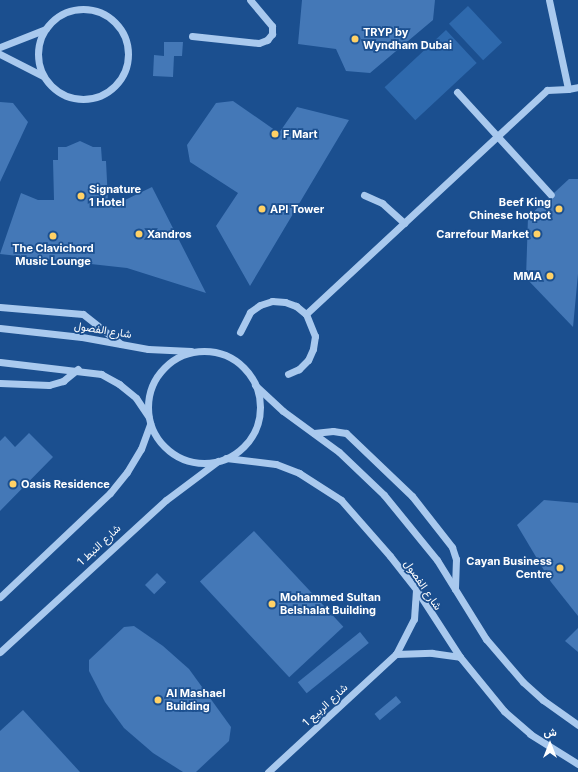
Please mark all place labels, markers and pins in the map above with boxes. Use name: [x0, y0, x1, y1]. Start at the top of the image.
place label: TRYP by Wyndham Dubai: [363, 26, 452, 52]
marker: TRYP by Wyndham Dubai: [350, 34, 360, 44]
place label: F Mart: [283, 127, 317, 141]
marker: F Mart: [270, 129, 280, 139]
place label: Signature 1 Hotel: [89, 183, 141, 209]
marker: Signature 1 Hotel: [76, 191, 86, 201]
place label: Beef King Chinese hotpot: [469, 196, 551, 222]
place label: API Tower: [270, 202, 324, 216]
marker: API Tower: [257, 204, 267, 214]
marker: Beef King Chinese hotpot: [554, 204, 564, 214]
place label: Xandros: [147, 227, 192, 241]
place label: Carrefour Market: [436, 227, 529, 241]
marker: Xandros: [134, 229, 144, 239]
marker: Carrefour Market: [532, 229, 542, 239]
marker: The Clavichord Music Lounge: [48, 231, 58, 241]
place label: The Clavichord Music Lounge: [12, 242, 94, 268]
place label: MMA: [513, 269, 542, 283]
marker: MMA: [545, 271, 555, 281]
place label: Oasis Residence: [21, 477, 110, 491]
marker: Oasis Residence: [8, 479, 18, 489]
place label: Cayan Business Centre: [466, 555, 552, 581]
marker: Cayan Business Centre: [555, 563, 565, 573]
place label: Mohammed Sultan Belshalat Building: [280, 591, 381, 617]
marker: Mohammed Sultan Belshalat Building: [267, 599, 277, 609]
place label: Al Mashael Building: [166, 687, 225, 713]
marker: Al Mashael Building: [153, 695, 163, 705]

